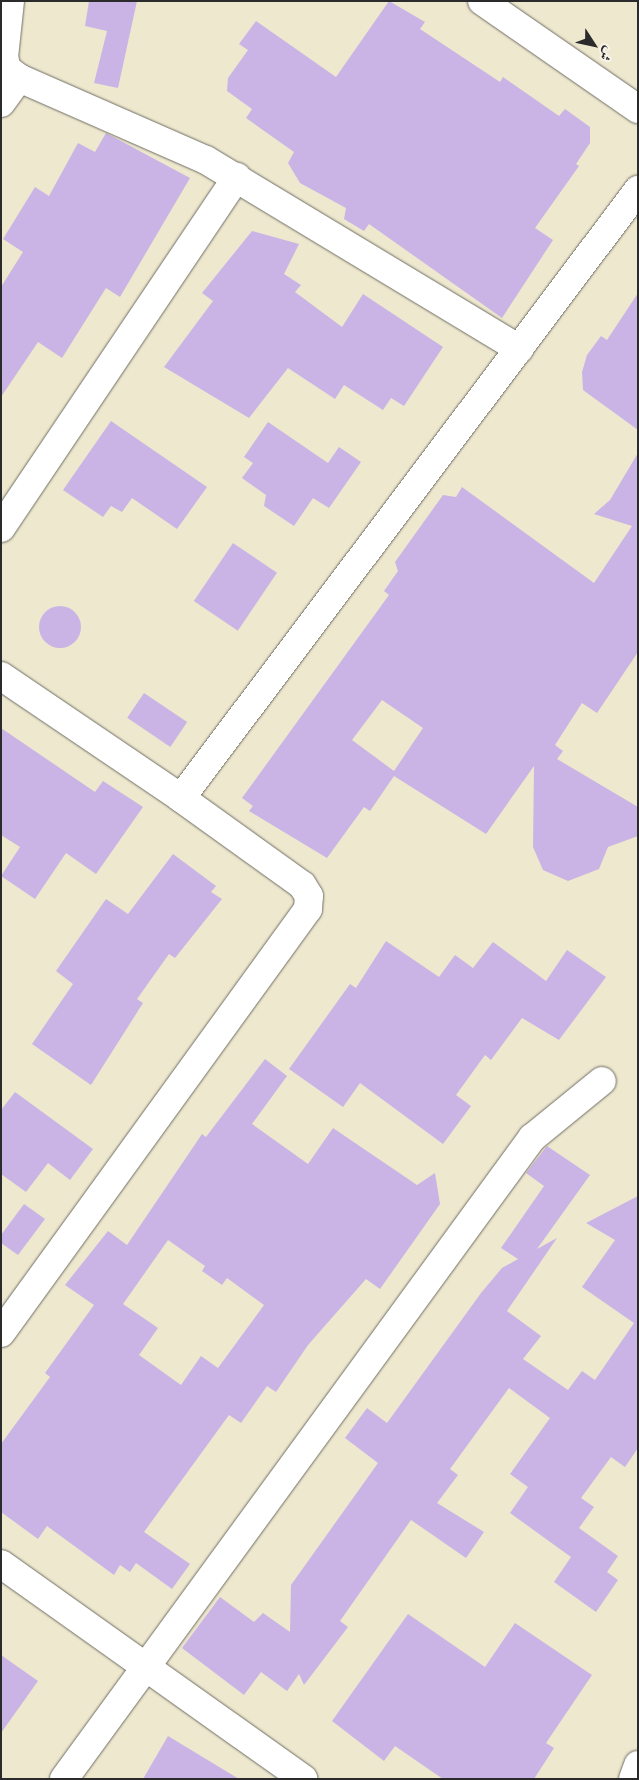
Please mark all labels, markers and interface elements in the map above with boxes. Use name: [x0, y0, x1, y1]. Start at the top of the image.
north arrow: [569, 20, 619, 70]
text: ش: [596, 43, 618, 64]

